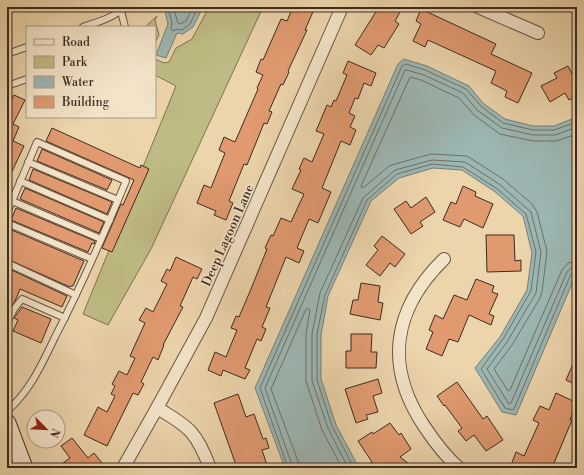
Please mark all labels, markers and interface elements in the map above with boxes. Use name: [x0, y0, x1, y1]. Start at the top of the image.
legend: [26, 26, 156, 118]
text: Road: [62, 35, 90, 50]
text: Park: [62, 55, 88, 70]
text: Water: [61, 75, 94, 90]
text: Building: [61, 95, 110, 110]
street label: Deep Lagoon Lane: [198, 182, 258, 289]
north arrow: [26, 409, 66, 449]
text: N: [46, 426, 62, 440]

